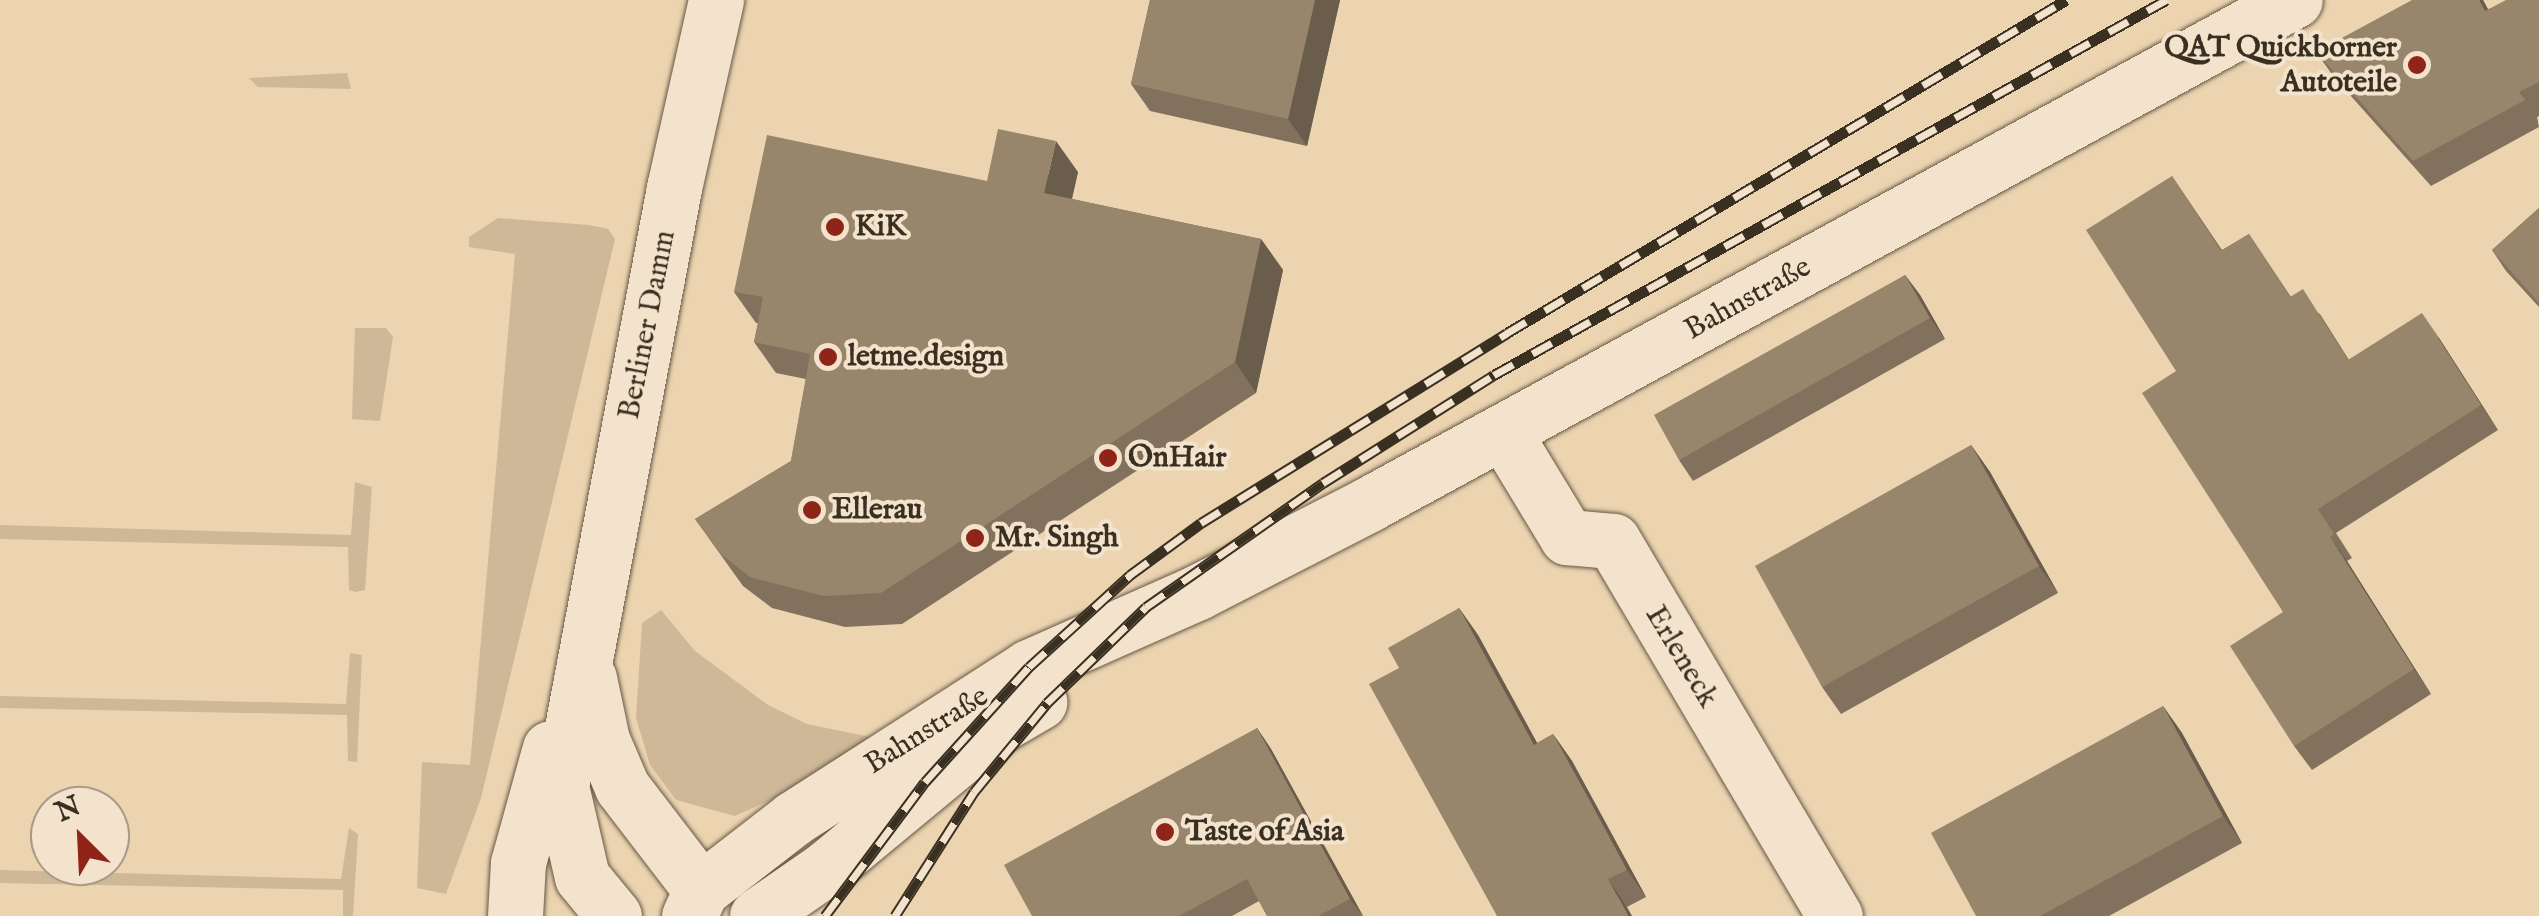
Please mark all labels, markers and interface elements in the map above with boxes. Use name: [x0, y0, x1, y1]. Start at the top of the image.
place label: QAT Quickborner Autoteile: [2164, 30, 2397, 100]
marker: QAT Quickborner Autoteile: [2406, 54, 2428, 76]
place label: KiK: [855, 209, 906, 245]
marker: KiK: [824, 216, 846, 238]
street label: Berliner Damm: [612, 228, 684, 422]
street label: Bahnstraße: [1679, 250, 1817, 348]
place label: letme.design: [848, 339, 1004, 375]
marker: letme.design: [817, 346, 839, 368]
place label: OnHair: [1128, 440, 1227, 476]
marker: OnHair: [1097, 447, 1119, 469]
place label: Ellerau: [832, 492, 922, 528]
marker: Ellerau: [801, 499, 823, 521]
place label: Mr. Singh: [995, 520, 1119, 556]
marker: Mr. Singh: [964, 527, 986, 549]
street label: Erleneck: [1637, 600, 1725, 714]
street label: Bahnstraße: [859, 679, 995, 783]
north arrow: [30, 786, 130, 886]
text: N: [50, 789, 87, 831]
place label: Taste of Asia: [1185, 814, 1344, 850]
marker: Taste of Asia: [1154, 821, 1176, 843]

